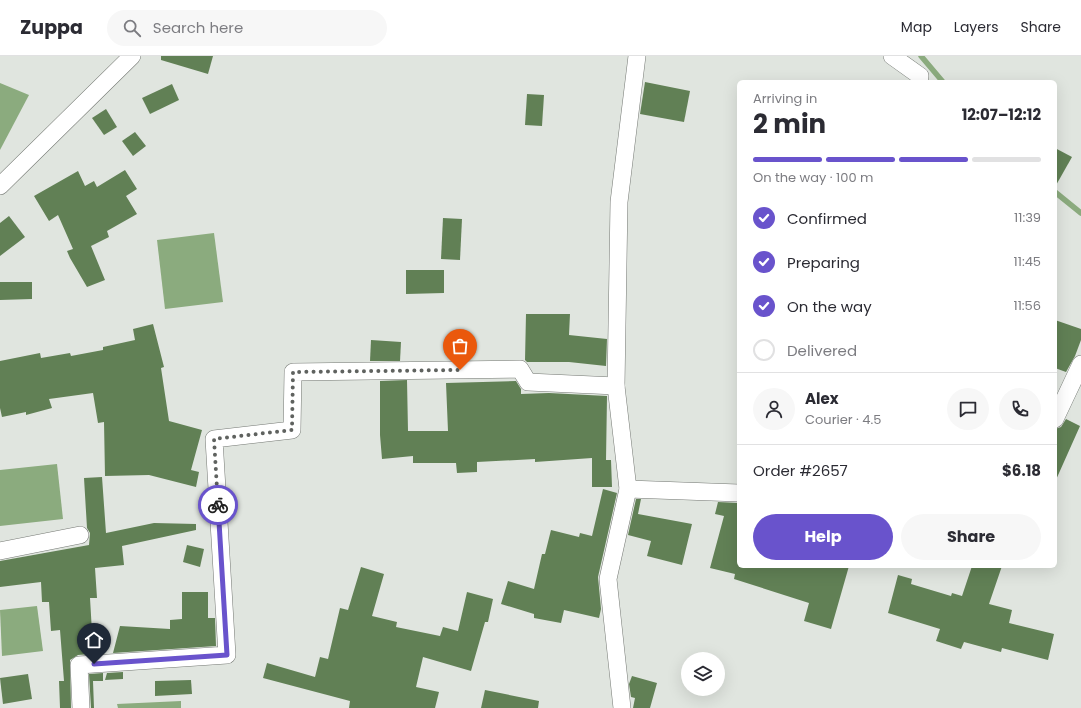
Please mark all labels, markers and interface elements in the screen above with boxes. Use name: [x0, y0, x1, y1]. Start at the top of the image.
search box: [107, 10, 387, 46]
text: Zuppa: [20, 14, 83, 41]
icon: search: [121, 17, 143, 39]
text: Search here: [153, 17, 243, 38]
text: Map: [901, 17, 932, 37]
text: Layers: [954, 17, 998, 37]
text: Share: [1020, 17, 1061, 37]
text: Arriving in: [753, 89, 817, 108]
text: 12:07–12:12: [962, 104, 1041, 125]
text: 2 min: [753, 106, 826, 142]
text: On the way · 100 m: [753, 168, 873, 187]
icon: check: [753, 207, 775, 229]
text: Confirmed: [787, 208, 867, 229]
text: 11:39: [1014, 208, 1041, 227]
icon: check: [753, 251, 775, 273]
text: Preparing: [787, 252, 860, 273]
text: 11:45: [1014, 252, 1041, 271]
icon: check: [753, 295, 775, 317]
text: On the way: [787, 296, 872, 317]
text: 11:56: [1013, 296, 1041, 315]
pin: [443, 329, 477, 370]
icon: bag: [449, 335, 471, 357]
text: Delivered: [787, 340, 857, 361]
button: person: [753, 388, 795, 430]
text: Alex: [805, 388, 839, 409]
button: chat: [947, 388, 989, 430]
button: phone: [999, 388, 1041, 430]
text: Courier · 4.5: [805, 410, 881, 429]
text: Order #2657: [753, 460, 848, 481]
text: $6.18: [1002, 460, 1041, 481]
courier: [198, 485, 238, 525]
icon: bike: [207, 494, 229, 516]
button: Help: [753, 514, 893, 560]
button: Share: [901, 514, 1041, 560]
pin: [77, 623, 111, 664]
icon: home: [83, 629, 105, 651]
map controls: [681, 652, 725, 696]
button: layers: [681, 652, 725, 696]

